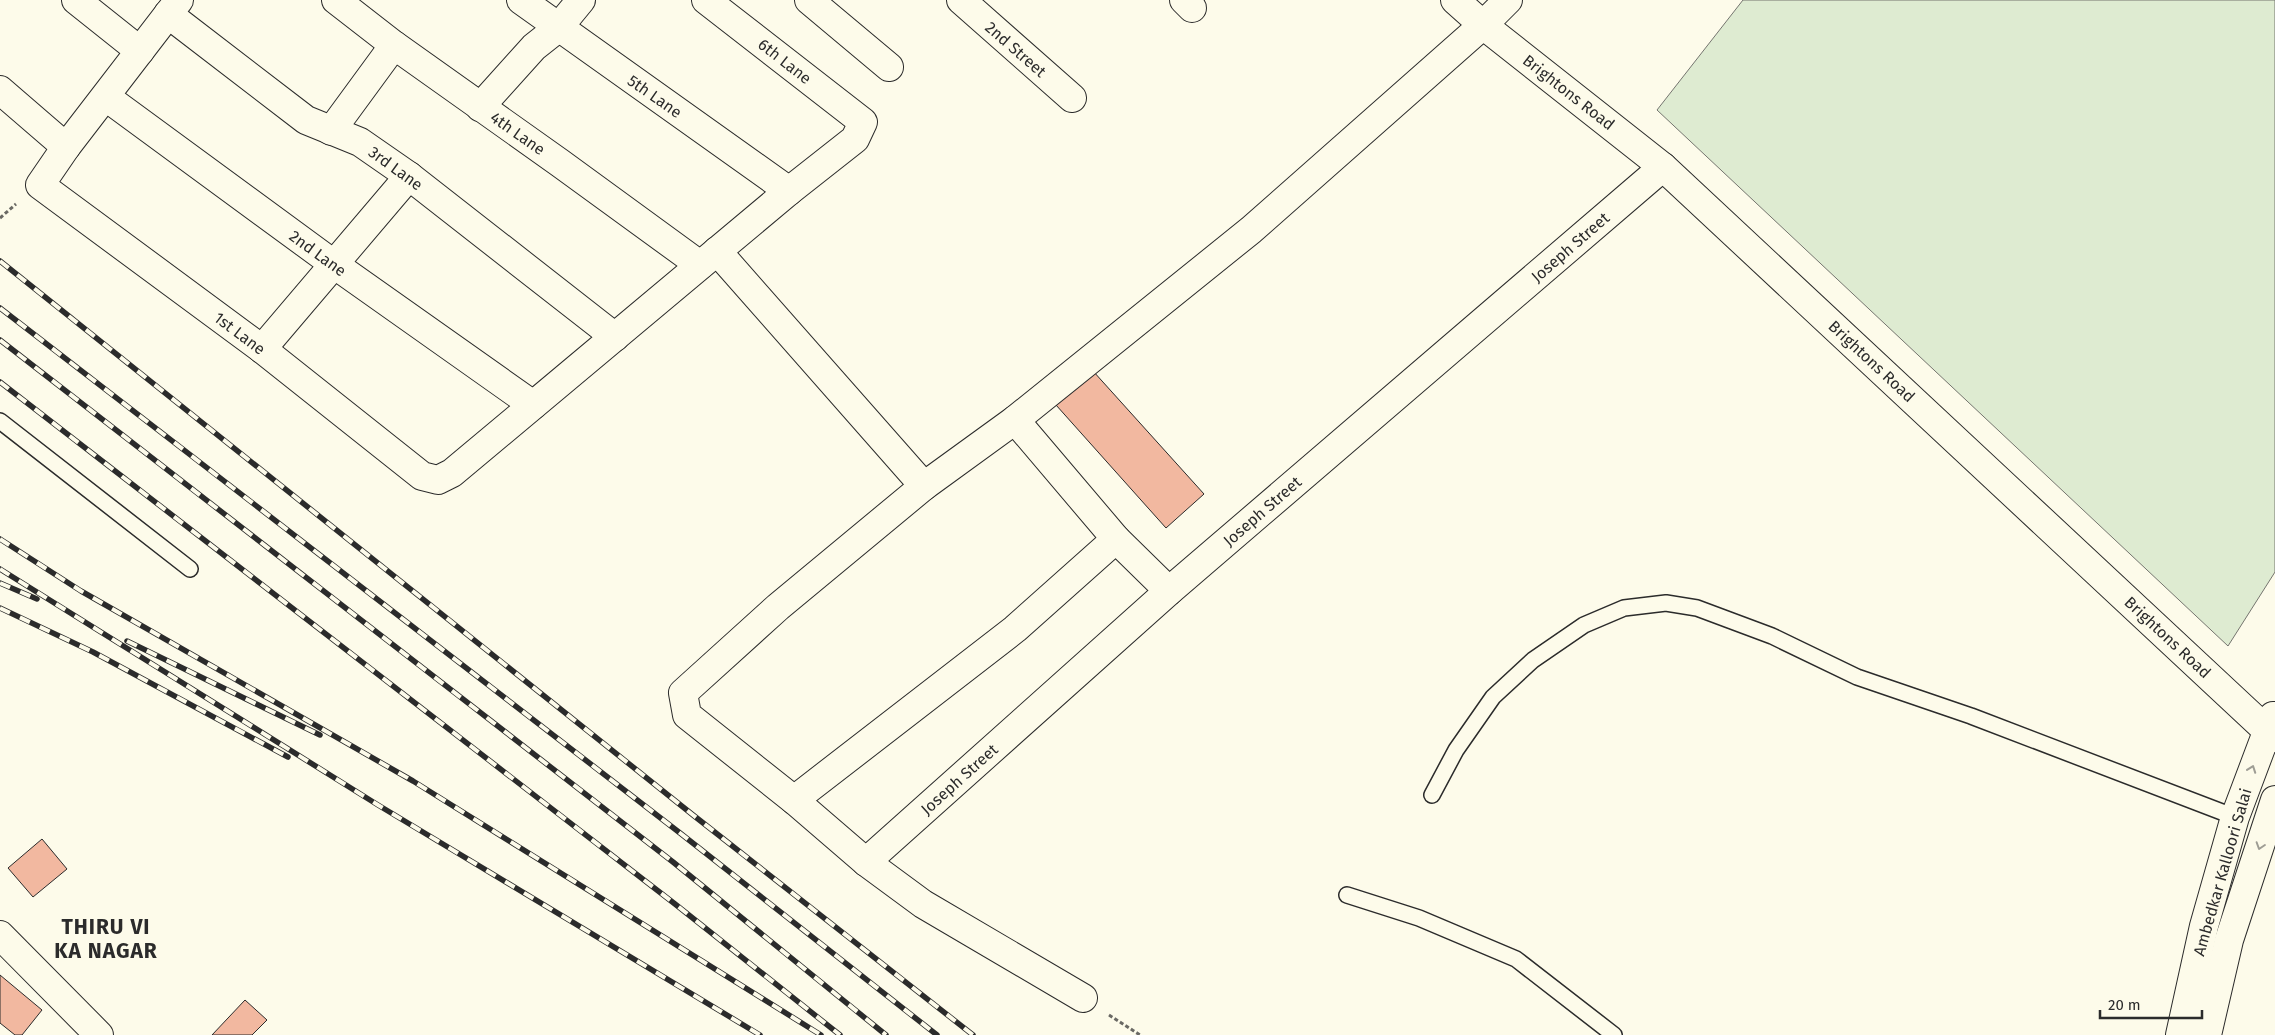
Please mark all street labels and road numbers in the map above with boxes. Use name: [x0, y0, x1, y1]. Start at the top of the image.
street label: 2nd Street: [981, 18, 1050, 81]
street label: 6th Lane: [754, 35, 815, 88]
street label: Brightons Road: [1519, 51, 1618, 134]
street label: 5th Lane: [624, 71, 686, 122]
street label: 4th Lane: [487, 108, 549, 159]
street label: 3rd Lane: [365, 142, 426, 194]
street label: Joseph Street: [1528, 208, 1613, 286]
street label: 2nd Lane: [286, 226, 350, 280]
street label: 1st Lane: [210, 308, 269, 359]
street label: Brightons Road: [1825, 317, 1919, 406]
street label: Joseph Street: [1220, 472, 1305, 550]
street label: Brightons Road: [2121, 593, 2215, 682]
street label: Joseph Street: [917, 740, 1002, 819]
street label: Ambedkar Kalloori Salai: [2189, 786, 2256, 958]

